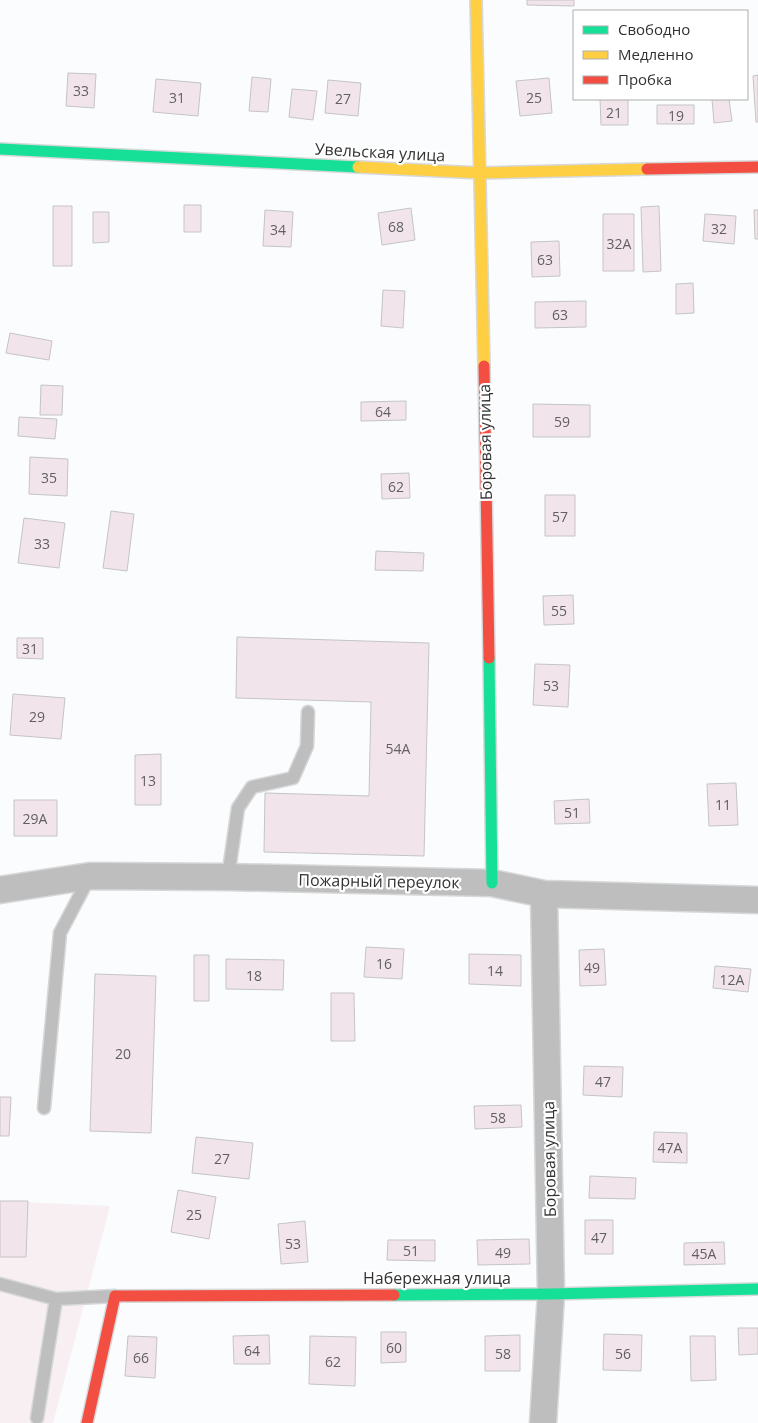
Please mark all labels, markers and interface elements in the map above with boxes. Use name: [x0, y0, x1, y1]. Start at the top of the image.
legend: [573, 10, 748, 100]
text: Свободно: [618, 19, 690, 39]
text: Медленно: [618, 44, 694, 64]
text: Пробка: [618, 69, 672, 89]
house number: 33: [73, 81, 89, 100]
house number: 31: [169, 88, 185, 107]
house number: 25: [526, 88, 542, 107]
house number: 27: [335, 89, 351, 108]
house number: 21: [606, 103, 622, 122]
house number: 19: [668, 106, 684, 125]
street label: Увельская улица: [314, 138, 446, 166]
house number: 68: [388, 217, 404, 236]
house number: 32: [711, 219, 727, 238]
house number: 34: [270, 220, 286, 239]
house number: 32А: [607, 234, 632, 253]
house number: 63: [537, 250, 553, 269]
house number: 63: [552, 305, 568, 324]
street label: Боровая улица: [473, 384, 497, 500]
house number: 64: [375, 402, 391, 421]
house number: 59: [554, 412, 570, 431]
house number: 35: [41, 468, 57, 487]
house number: 62: [388, 477, 404, 496]
house number: 57: [552, 507, 568, 526]
house number: 33: [34, 534, 50, 553]
house number: 55: [551, 601, 567, 620]
house number: 31: [22, 639, 38, 658]
house number: 53: [543, 676, 559, 695]
house number: 29: [29, 707, 45, 726]
house number: 54А: [386, 739, 411, 758]
house number: 13: [140, 771, 156, 790]
house number: 11: [715, 795, 731, 814]
house number: 51: [564, 803, 580, 822]
house number: 29А: [23, 809, 48, 828]
street label: Пожарный переулок: [298, 869, 461, 893]
house number: 16: [376, 954, 392, 973]
house number: 49: [584, 958, 600, 977]
house number: 14: [487, 961, 503, 980]
house number: 18: [246, 966, 262, 985]
house number: 12А: [720, 970, 745, 989]
house number: 20: [115, 1044, 131, 1063]
house number: 47: [595, 1072, 611, 1091]
street label: Боровая улица: [537, 1101, 561, 1217]
house number: 58: [490, 1108, 506, 1127]
house number: 47А: [658, 1138, 683, 1157]
house number: 27: [214, 1149, 230, 1168]
house number: 25: [186, 1205, 202, 1224]
house number: 47: [591, 1228, 607, 1247]
house number: 53: [285, 1234, 301, 1253]
house number: 51: [403, 1241, 419, 1260]
house number: 49: [495, 1243, 511, 1262]
house number: 45А: [692, 1244, 717, 1263]
street label: Набережная улица: [363, 1267, 511, 1289]
house number: 60: [386, 1338, 402, 1357]
house number: 64: [244, 1341, 260, 1360]
house number: 58: [495, 1344, 511, 1363]
house number: 56: [615, 1344, 631, 1363]
house number: 66: [133, 1348, 149, 1367]
house number: 62: [325, 1352, 341, 1371]

